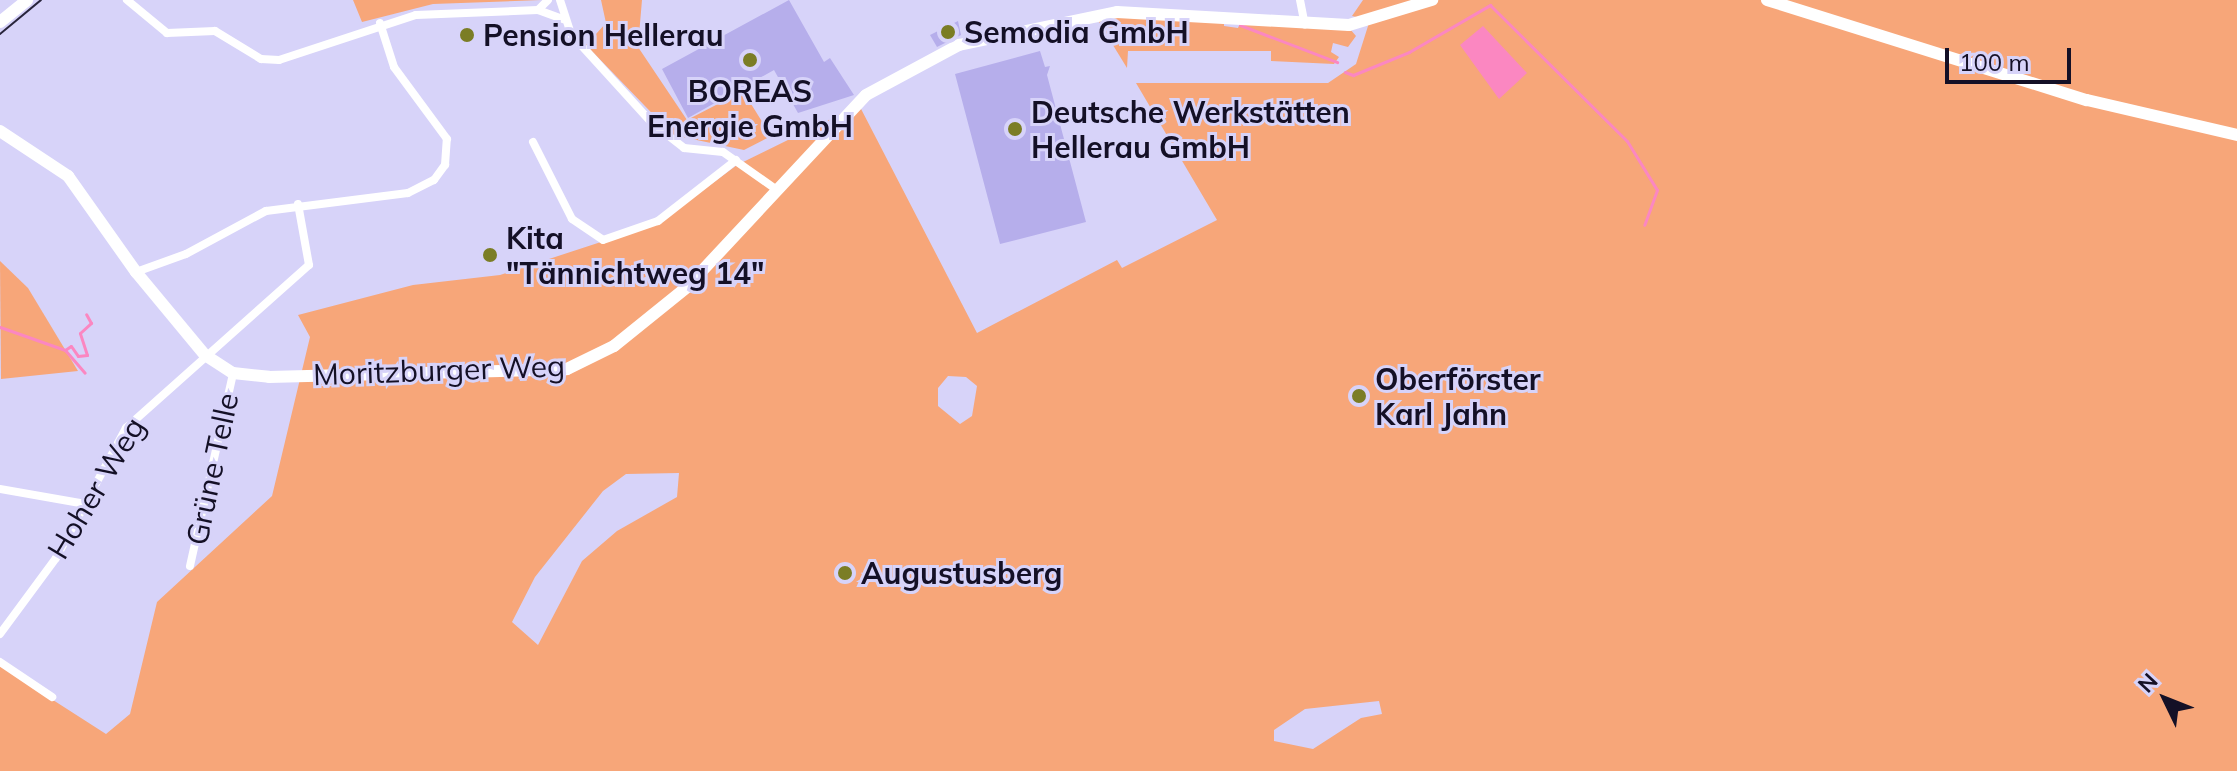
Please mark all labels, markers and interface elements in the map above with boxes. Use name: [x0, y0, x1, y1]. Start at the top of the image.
place label: Semodia GmbH: [964, 14, 1189, 50]
place label: Pension Hellerau: [483, 17, 724, 53]
marker: Semodia GmbH: [939, 23, 957, 41]
marker: Pension Hellerau: [458, 26, 476, 44]
scale bar: [1949, 32, 2075, 82]
text: 100 m: [1959, 47, 2030, 77]
marker: BOREAS Energie GmbH: [741, 51, 759, 69]
place label: BOREAS Energie GmbH: [647, 73, 853, 144]
place label: Deutsche Werkstätten Hellerau GmbH: [1031, 94, 1350, 164]
marker: Deutsche Werkstätten Hellerau GmbH: [1006, 120, 1024, 138]
place label: Kita "Tännichtweg 14": [506, 220, 764, 290]
marker: Kita "Tännichtweg 14": [481, 246, 499, 264]
street label: Moritzburger Weg: [312, 348, 566, 392]
place label: Oberförster Karl Jahn: [1375, 361, 1541, 432]
marker: Oberförster Karl Jahn: [1350, 387, 1368, 405]
street label: Grüne Telle: [178, 390, 246, 548]
street label: Hoher Weg: [40, 411, 152, 565]
place label: Augustusberg: [861, 555, 1062, 591]
marker: Augustusberg: [836, 564, 854, 582]
north arrow: [2125, 659, 2205, 739]
text: N: [2132, 667, 2163, 698]

